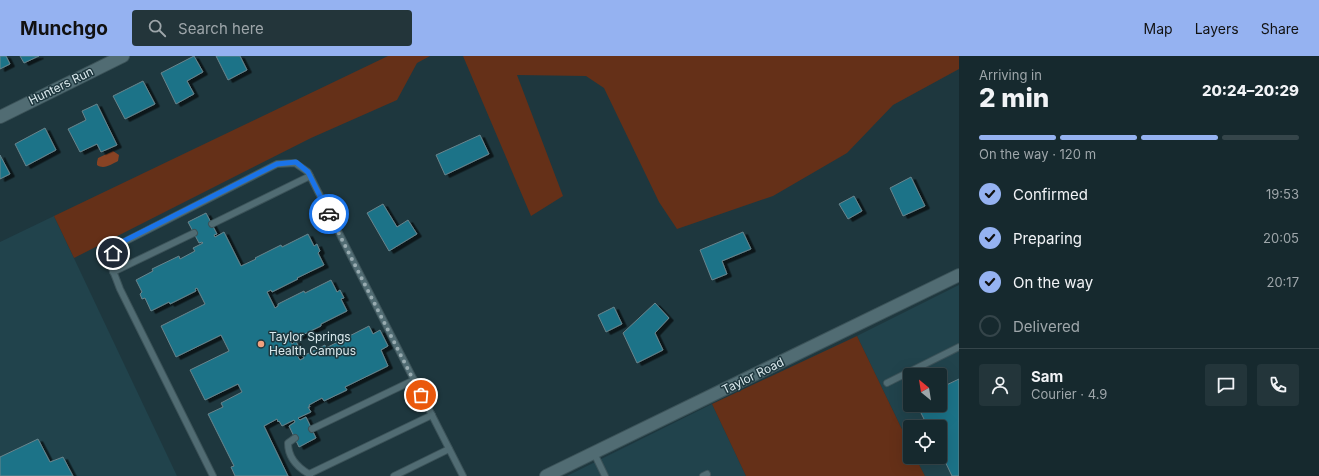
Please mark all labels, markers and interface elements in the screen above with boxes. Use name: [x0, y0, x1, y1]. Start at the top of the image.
search box: [132, 10, 412, 46]
text: Munchgo: [20, 17, 108, 40]
icon: search: [146, 17, 168, 39]
text: Search here: [178, 19, 264, 38]
text: Map: [1144, 20, 1173, 37]
text: Layers: [1195, 20, 1239, 37]
text: Share: [1261, 20, 1299, 37]
street label: Hunters Run: [26, 63, 96, 108]
text: Arriving in: [979, 67, 1042, 83]
text: 20:24–20:29: [1202, 81, 1299, 100]
text: 2 min: [979, 82, 1049, 113]
text: On the way · 120 m: [979, 146, 1096, 162]
icon: check: [979, 183, 1001, 205]
text: Confirmed: [1013, 185, 1088, 204]
text: 19:53: [1266, 186, 1299, 202]
courier: [309, 194, 349, 234]
icon: car: [318, 203, 340, 225]
icon: check: [979, 227, 1001, 249]
text: Preparing: [1013, 229, 1082, 248]
text: 20:05: [1263, 230, 1299, 246]
pin: [96, 236, 130, 270]
icon: home: [102, 242, 124, 264]
icon: check: [979, 271, 1001, 293]
text: On the way: [1013, 273, 1093, 292]
text: 20:17: [1266, 274, 1299, 290]
text: Delivered: [1013, 317, 1080, 336]
place label: Taylor Springs Health Campus: [269, 329, 356, 358]
marker: Taylor Springs Health Campus: [256, 339, 266, 349]
street label: Taylor Road: [719, 354, 786, 397]
button: person: [979, 364, 1021, 406]
button: chat: [1205, 364, 1247, 406]
button: phone: [1257, 364, 1299, 406]
text: Sam: [1031, 367, 1063, 386]
north arrow: [903, 368, 947, 412]
map controls: [903, 368, 947, 464]
pin: [404, 378, 438, 412]
icon: bag: [410, 384, 432, 406]
text: Courier · 4.9: [1031, 386, 1107, 402]
button: locate: [903, 420, 947, 464]

